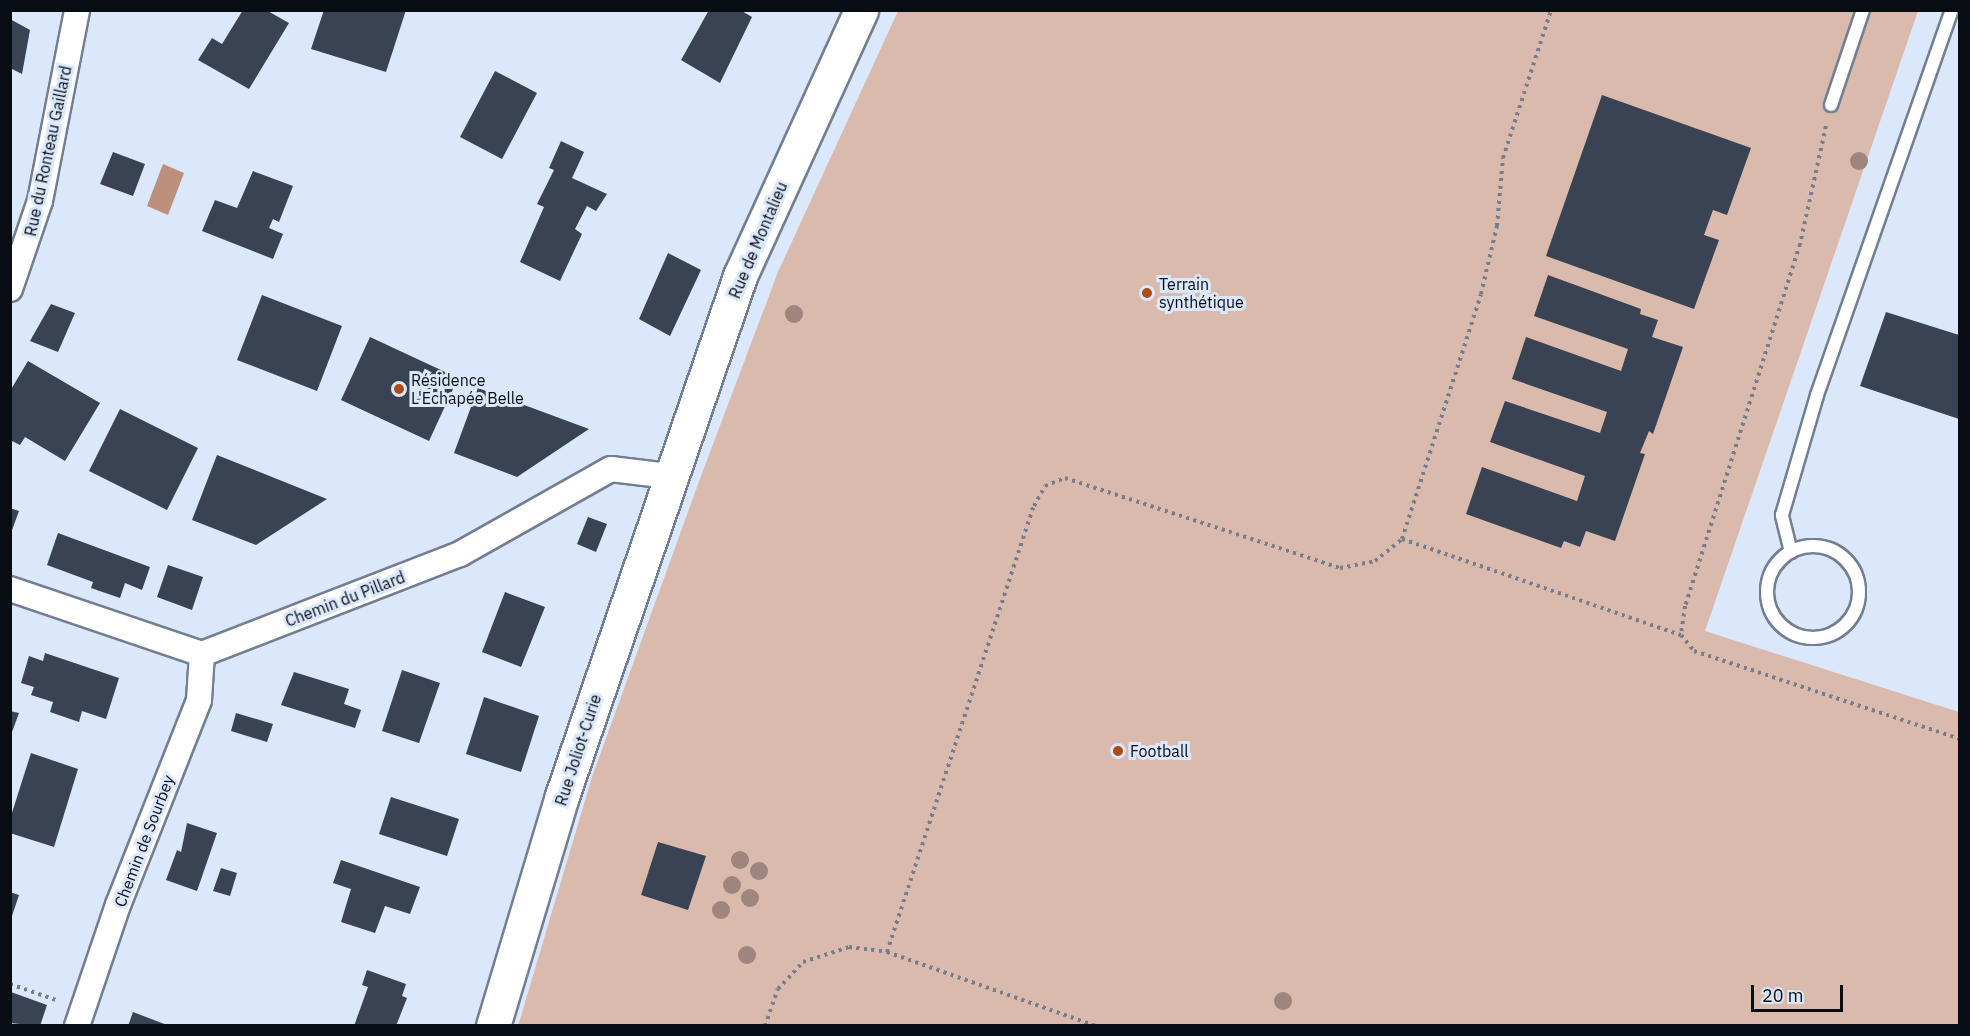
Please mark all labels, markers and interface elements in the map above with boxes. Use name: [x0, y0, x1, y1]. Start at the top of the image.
street label: Rue du Ronteau Gaillard: [21, 64, 75, 238]
street label: Rue de Montalieu: [725, 179, 791, 301]
place label: Terrain synthétique: [1159, 274, 1244, 312]
marker: Terrain synthétique: [1140, 286, 1154, 300]
place label: Résidence L'Echapée Belle: [411, 370, 524, 408]
marker: Résidence L'Echapée Belle: [392, 382, 406, 396]
street label: Chemin du Pillard: [282, 567, 408, 631]
street label: Rue Joliot-Curie: [551, 692, 605, 808]
place label: Football: [1130, 741, 1189, 761]
marker: Football: [1111, 744, 1125, 758]
street label: Chemin de Sourbey: [110, 772, 178, 910]
scale bar: [1754, 973, 1846, 1011]
text: 20 m: [1762, 984, 1804, 1007]

